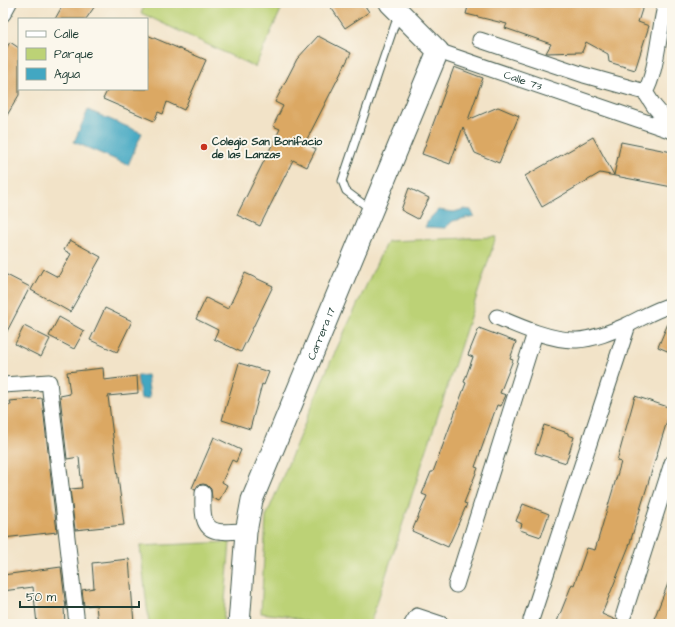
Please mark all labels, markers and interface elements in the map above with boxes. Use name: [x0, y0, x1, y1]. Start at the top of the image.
legend: [18, 18, 148, 90]
text: Calle: [54, 26, 79, 43]
text: Parque: [54, 46, 94, 63]
text: Agua: [54, 66, 80, 84]
street label: Calle 73: [502, 67, 545, 94]
place label: Colegio San Bonifacio de las Lanzas: [211, 134, 323, 162]
marker: Colegio San Bonifacio de las Lanzas: [199, 142, 209, 152]
street label: Carrera 17: [304, 305, 339, 362]
scale bar: [20, 583, 139, 609]
text: 50 m: [26, 589, 57, 606]

